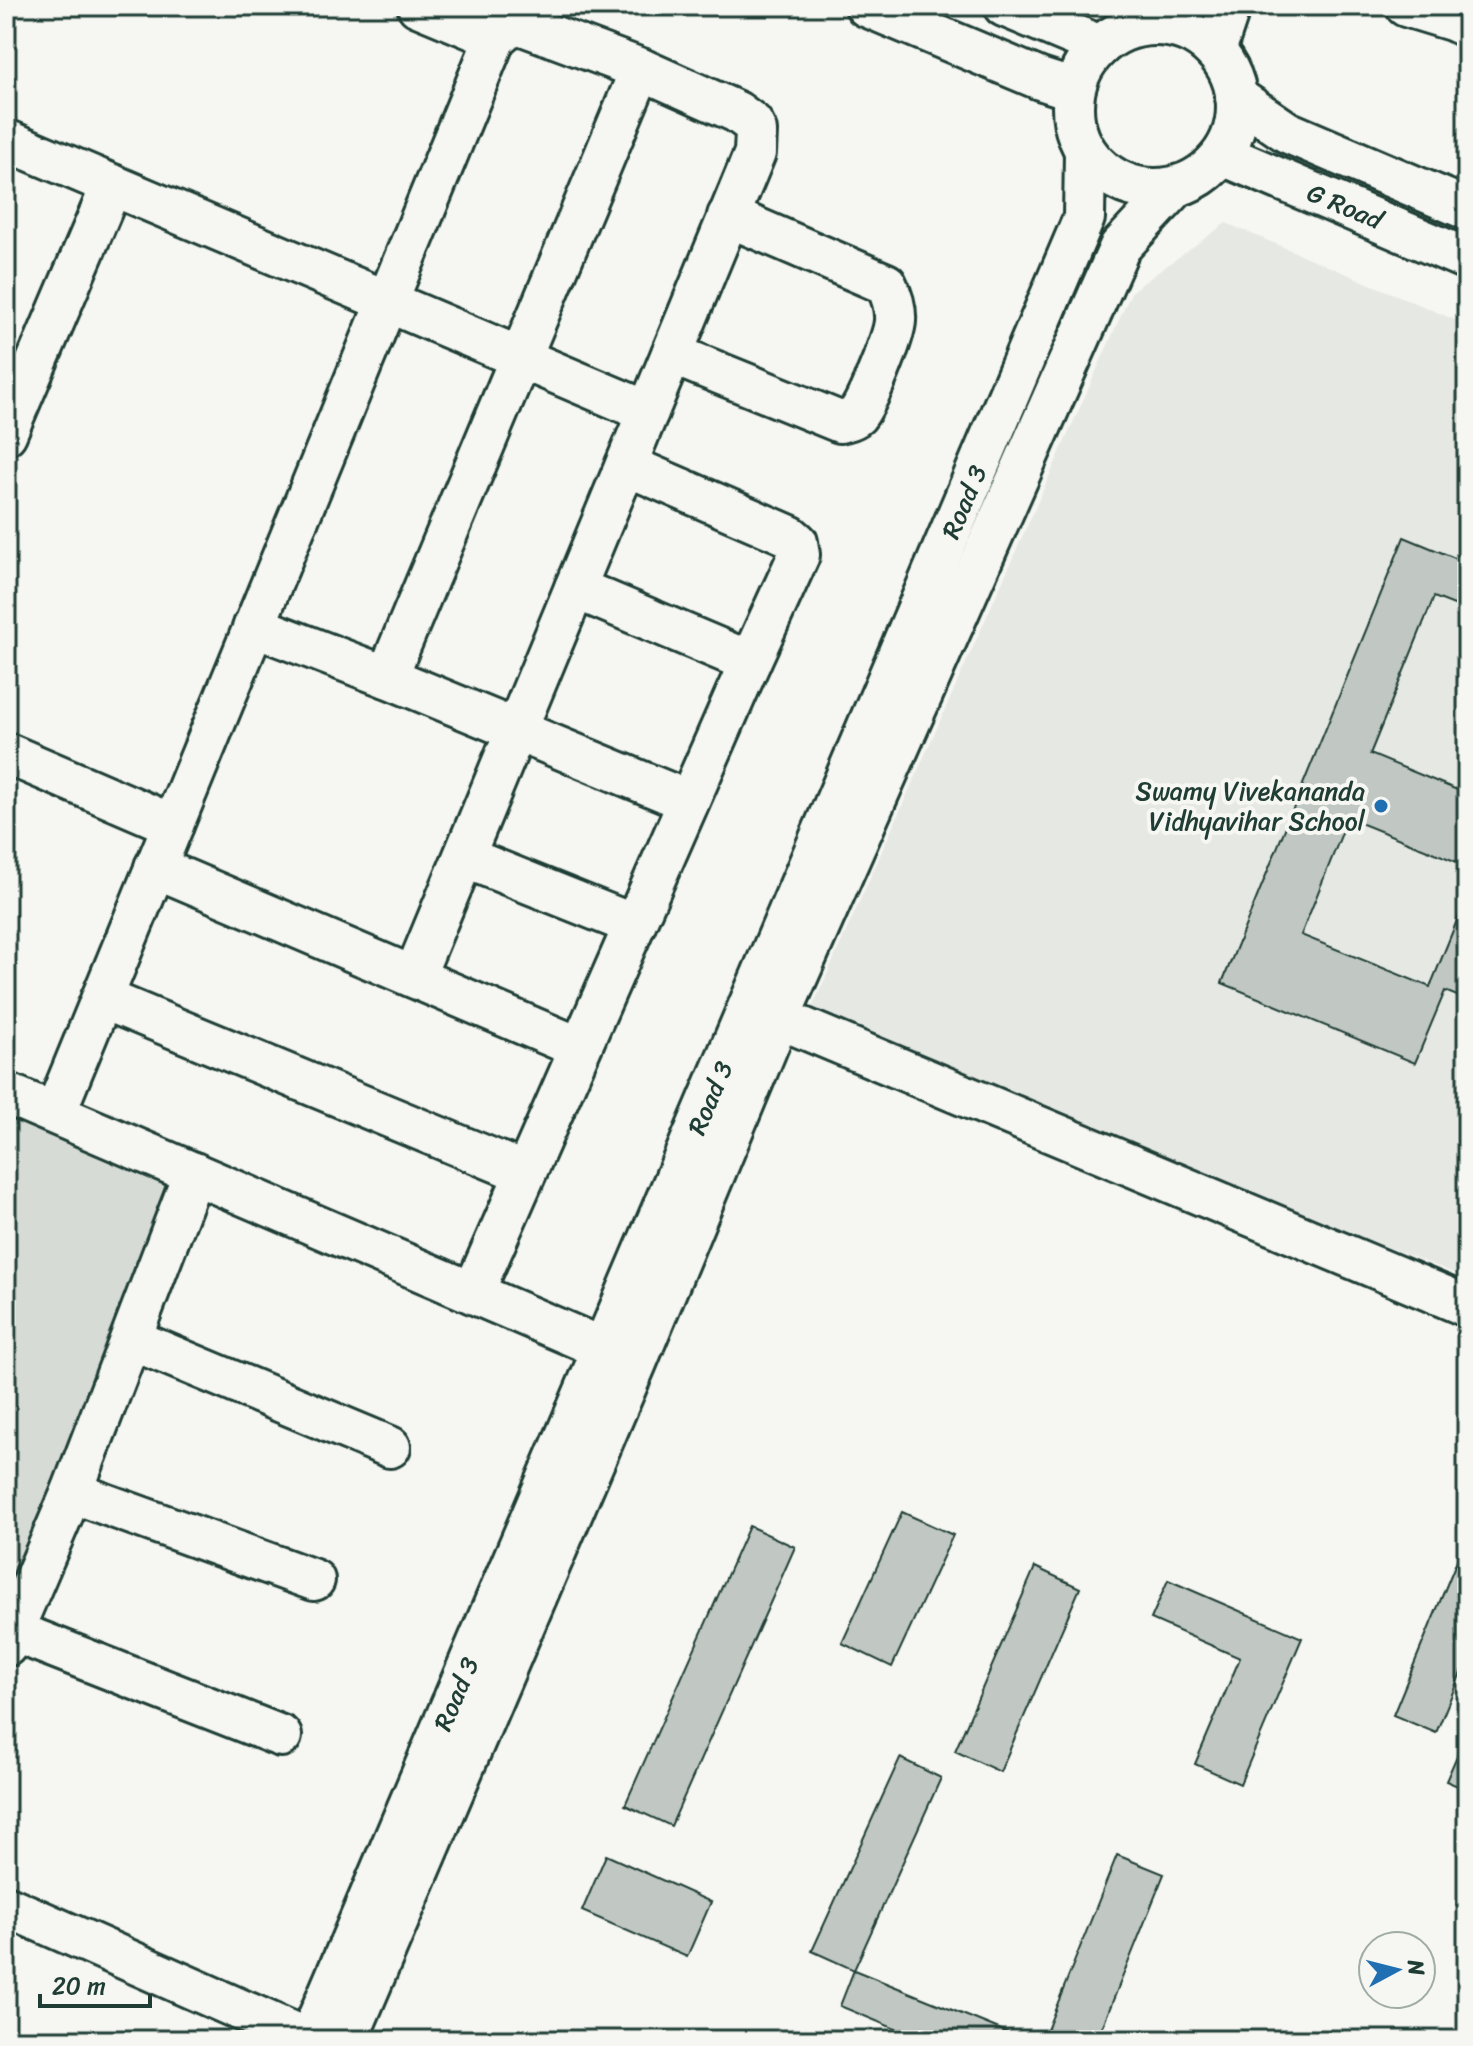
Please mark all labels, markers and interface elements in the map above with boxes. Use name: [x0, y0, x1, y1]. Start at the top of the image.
street label: G Road: [1300, 169, 1392, 243]
street label: Road 3: [928, 458, 1000, 546]
place label: Swamy Vivekananda Vidhyavihar School: [1136, 768, 1366, 844]
marker: Swamy Vivekananda Vidhyavihar School: [1372, 797, 1390, 815]
street label: Road 3: [674, 1054, 746, 1142]
street label: Road 3: [420, 1650, 492, 1738]
north arrow: [1357, 1930, 1437, 2010]
text: N: [1396, 1957, 1437, 1978]
scale bar: [40, 1958, 150, 2008]
text: 20 m: [52, 1965, 106, 2007]

